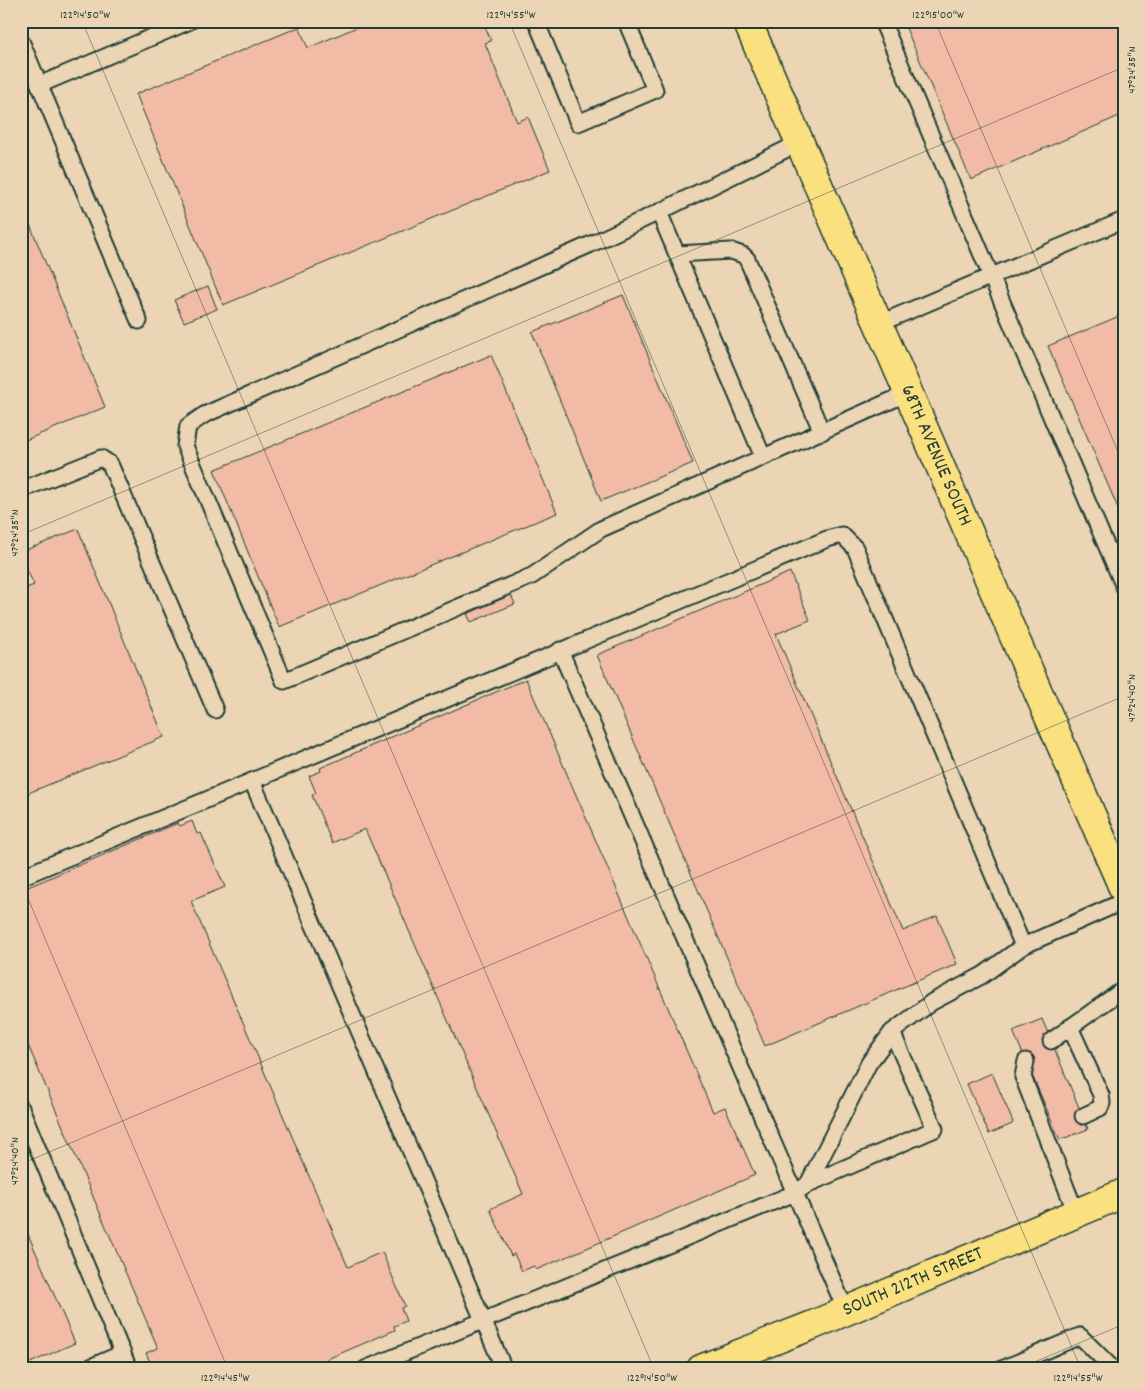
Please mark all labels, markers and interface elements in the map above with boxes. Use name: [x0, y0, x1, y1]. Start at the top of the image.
text: 122°14'50"W: [60, 7, 110, 24]
text: 122°14'55"W: [486, 7, 536, 24]
text: 122°15'00"W: [912, 7, 964, 24]
text: 47°24'35"N: [1124, 46, 1141, 94]
street label: 68TH AVENUE SOUTH: [893, 381, 979, 531]
text: 47°24'35"N: [7, 509, 24, 557]
text: 47°24'40"N: [1124, 674, 1141, 722]
text: 47°24'40"N: [7, 1137, 24, 1185]
street label: SOUTH 212TH STREET: [838, 1240, 988, 1325]
text: 122°14'45"W: [201, 1370, 249, 1387]
text: 122°14'50"W: [627, 1370, 677, 1387]
text: 122°14'55"W: [1053, 1370, 1103, 1387]

